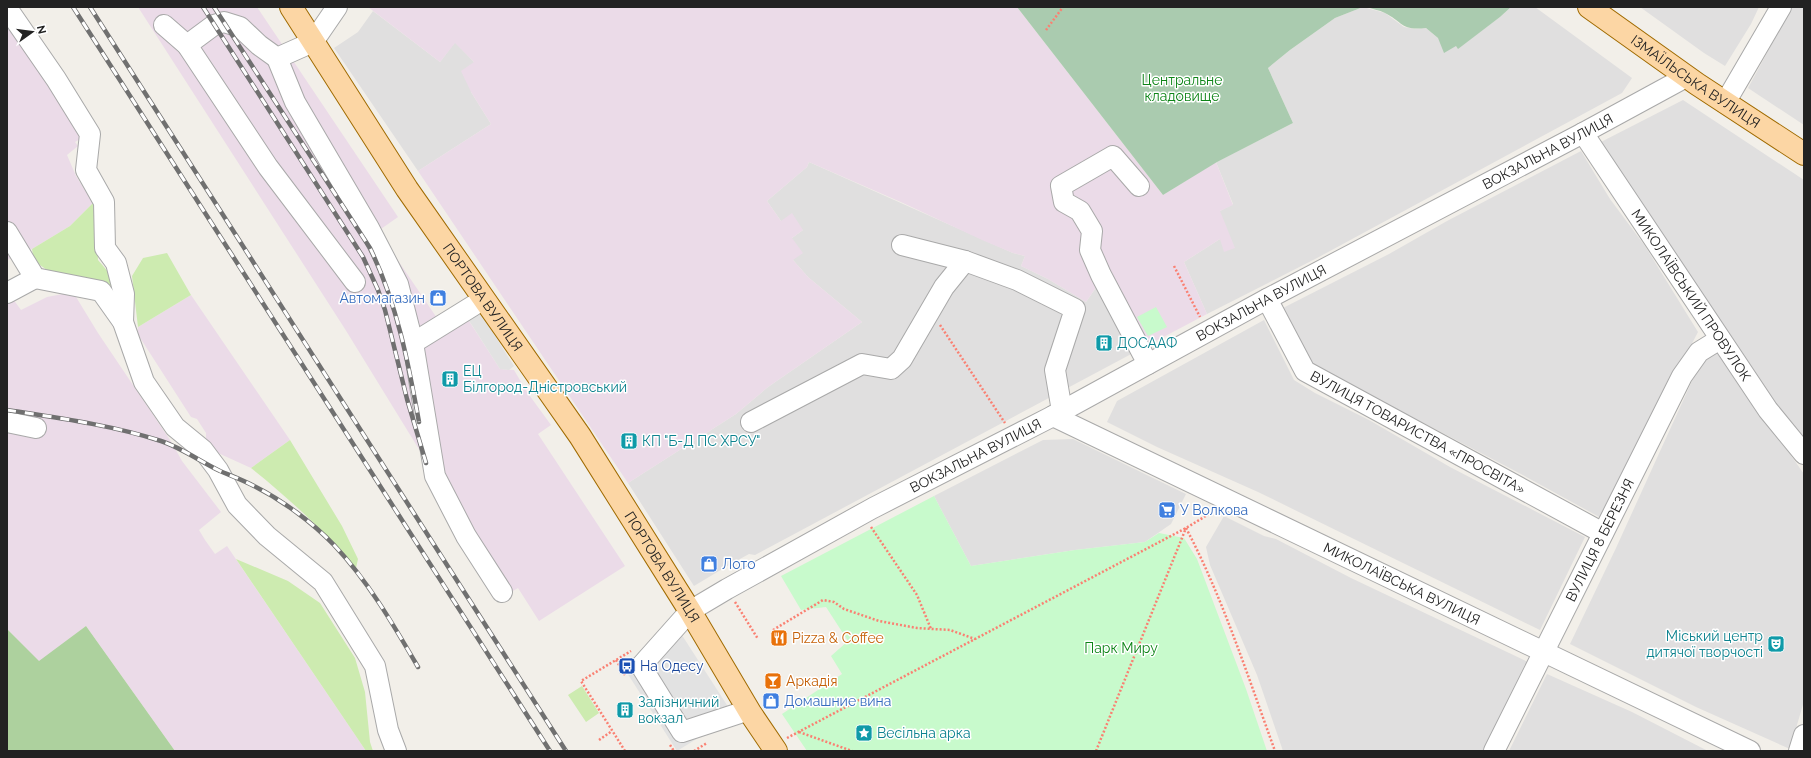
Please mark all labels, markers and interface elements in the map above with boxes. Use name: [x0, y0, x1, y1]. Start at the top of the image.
north arrow: [12, 12, 52, 52]
text: N: [34, 24, 49, 35]
street label: ІЗМАЇЛЬСЬКА ВУЛИЦЯ: [1628, 32, 1763, 131]
park label: Центральне кладовище: [1142, 72, 1222, 104]
street label: ВОКЗАЛЬНА ВУЛИЦЯ: [1480, 110, 1616, 192]
street label: МИКОЛАЇВСЬКИЙ ПРОВУЛОК: [1628, 206, 1754, 384]
street label: ПОРТОВА ВУЛИЦЯ: [440, 240, 526, 354]
street label: ВОКЗАЛЬНА ВУЛИЦЯ: [1193, 261, 1329, 344]
shop icon: Автомагазин: [428, 288, 448, 308]
place label: Автомагазин: [339, 290, 425, 306]
building icon: ДОСААФ: [1094, 333, 1114, 353]
place label: ДОСААФ: [1117, 335, 1177, 351]
place label: ЕЦ Білгород-Дністровський: [463, 363, 627, 395]
street label: ВУЛИЦЯ ТОВАРИСТВА «ПРОСВІТА»: [1308, 367, 1528, 497]
building icon: ЕЦ Білгород-Дністровський: [440, 369, 460, 389]
street label: ВОКЗАЛЬНА ВУЛИЦЯ: [907, 415, 1044, 496]
building icon: КП "Б-Д ПС ХРСУ": [619, 431, 639, 451]
place label: КП "Б-Д ПС ХРСУ": [642, 433, 760, 449]
street label: ВУЛИЦЯ 8 БЕРЕЗНЯ: [1562, 476, 1637, 604]
supermarket icon: У Волкова: [1157, 500, 1177, 520]
place label: У Волкова: [1180, 502, 1248, 518]
street label: ПОРТОВА ВУЛИЦЯ: [622, 509, 703, 625]
street label: МИКОЛАЇВСЬКА ВУЛИЦЯ: [1321, 539, 1483, 628]
shop icon: Лото: [699, 554, 719, 574]
place label: Лото: [722, 556, 756, 572]
restaurant icon: Pizza & Coffee: [769, 628, 789, 648]
place label: Міський центр дитячої творчості: [1646, 628, 1763, 660]
place label: Pizza & Coffee: [792, 630, 884, 646]
theatre icon: Міський центр дитячої творчості: [1766, 634, 1786, 654]
park label: Парк Миру: [1084, 640, 1158, 656]
bus stop icon: На Одесу: [617, 656, 637, 676]
place label: На Одесу: [640, 658, 704, 674]
bar icon: Аркадія: [763, 671, 783, 691]
place label: Аркадія: [786, 673, 837, 689]
shop icon: Домашние вина: [761, 691, 781, 711]
place label: Домашние вина: [784, 693, 891, 709]
place label: Залізничний вокзал: [638, 694, 719, 726]
building icon: Залізничний вокзал: [615, 700, 635, 720]
place icon: Весільна арка: [854, 723, 874, 743]
place label: Весільна арка: [877, 725, 971, 741]

